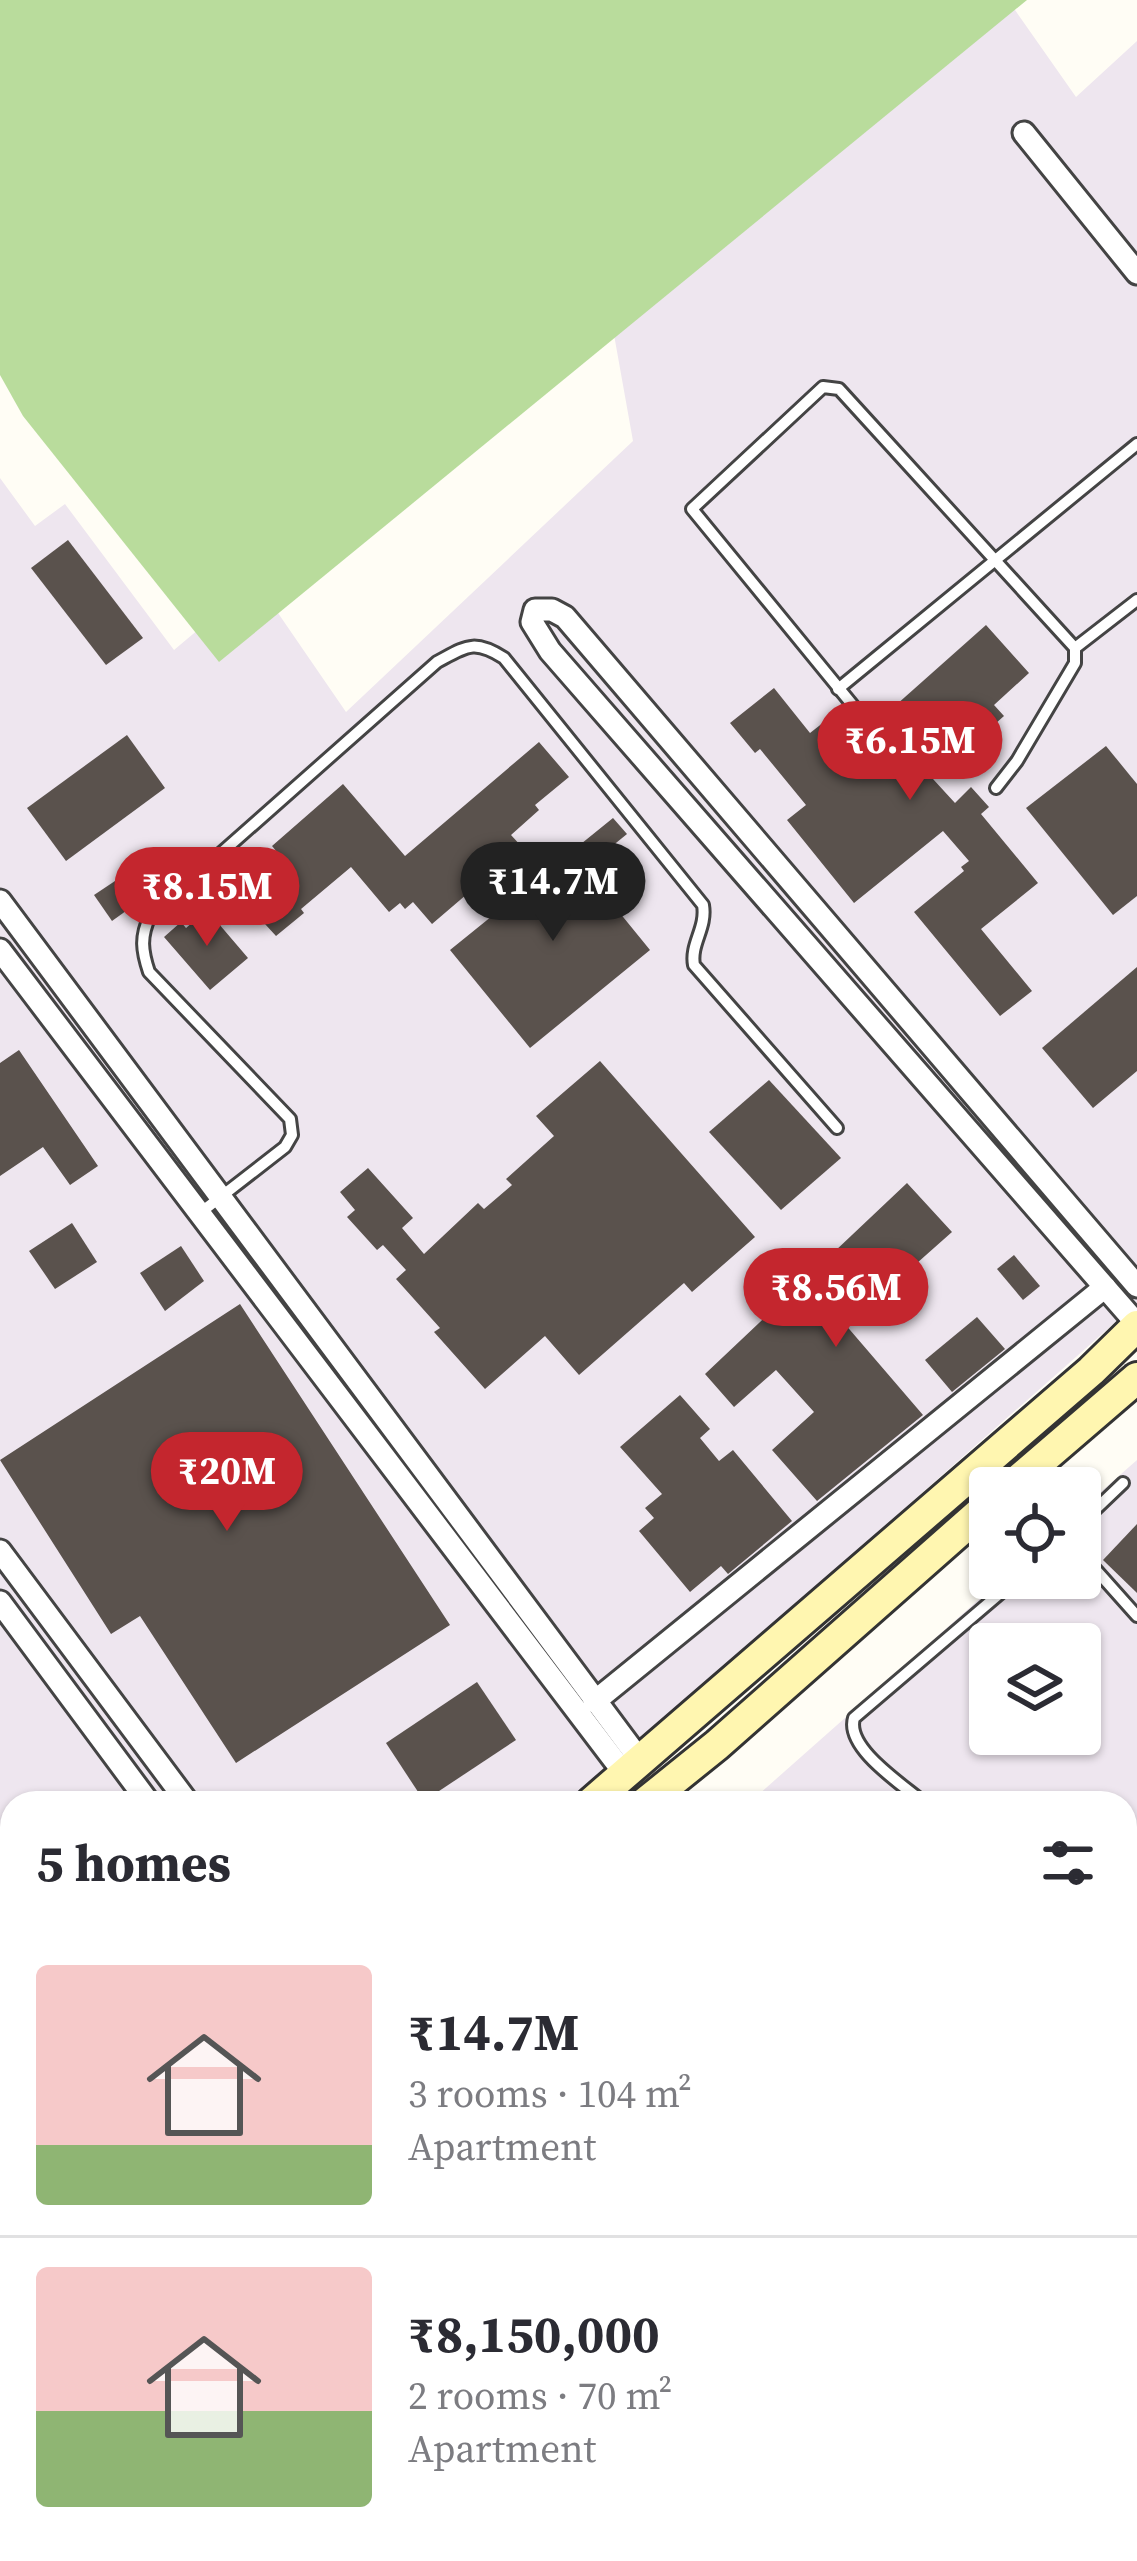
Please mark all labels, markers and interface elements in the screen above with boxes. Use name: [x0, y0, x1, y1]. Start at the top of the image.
pin: ₹6.15M: [812, 701, 1008, 803]
text: ₹6.15M: [844, 713, 976, 766]
pin: ₹14.7M: [455, 842, 651, 944]
pin: ₹8.15M: [109, 847, 305, 949]
text: ₹14.7M: [487, 854, 619, 907]
text: ₹8.15M: [141, 859, 273, 912]
pin: ₹8.56M: [738, 1248, 934, 1350]
text: ₹8.56M: [770, 1260, 902, 1313]
pin: ₹20M: [156, 1432, 298, 1534]
text: ₹20M: [178, 1444, 276, 1497]
map controls: [969, 1467, 1101, 1755]
button: locate: [969, 1467, 1101, 1599]
button: layers: [969, 1623, 1101, 1755]
text: 5 homes: [36, 1828, 231, 1898]
icon: filters: [1035, 1830, 1101, 1896]
text: ₹14.7M: [408, 1997, 580, 2067]
icon: home: [132, 2013, 276, 2157]
text: 3 rooms · 104 m²: [408, 2067, 692, 2120]
text: Apartment: [408, 2120, 596, 2173]
text: ₹8,150,000: [408, 2299, 660, 2369]
icon: home: [132, 2315, 276, 2459]
text: 2 rooms · 70 m²: [408, 2369, 672, 2422]
text: Apartment: [408, 2422, 596, 2475]

